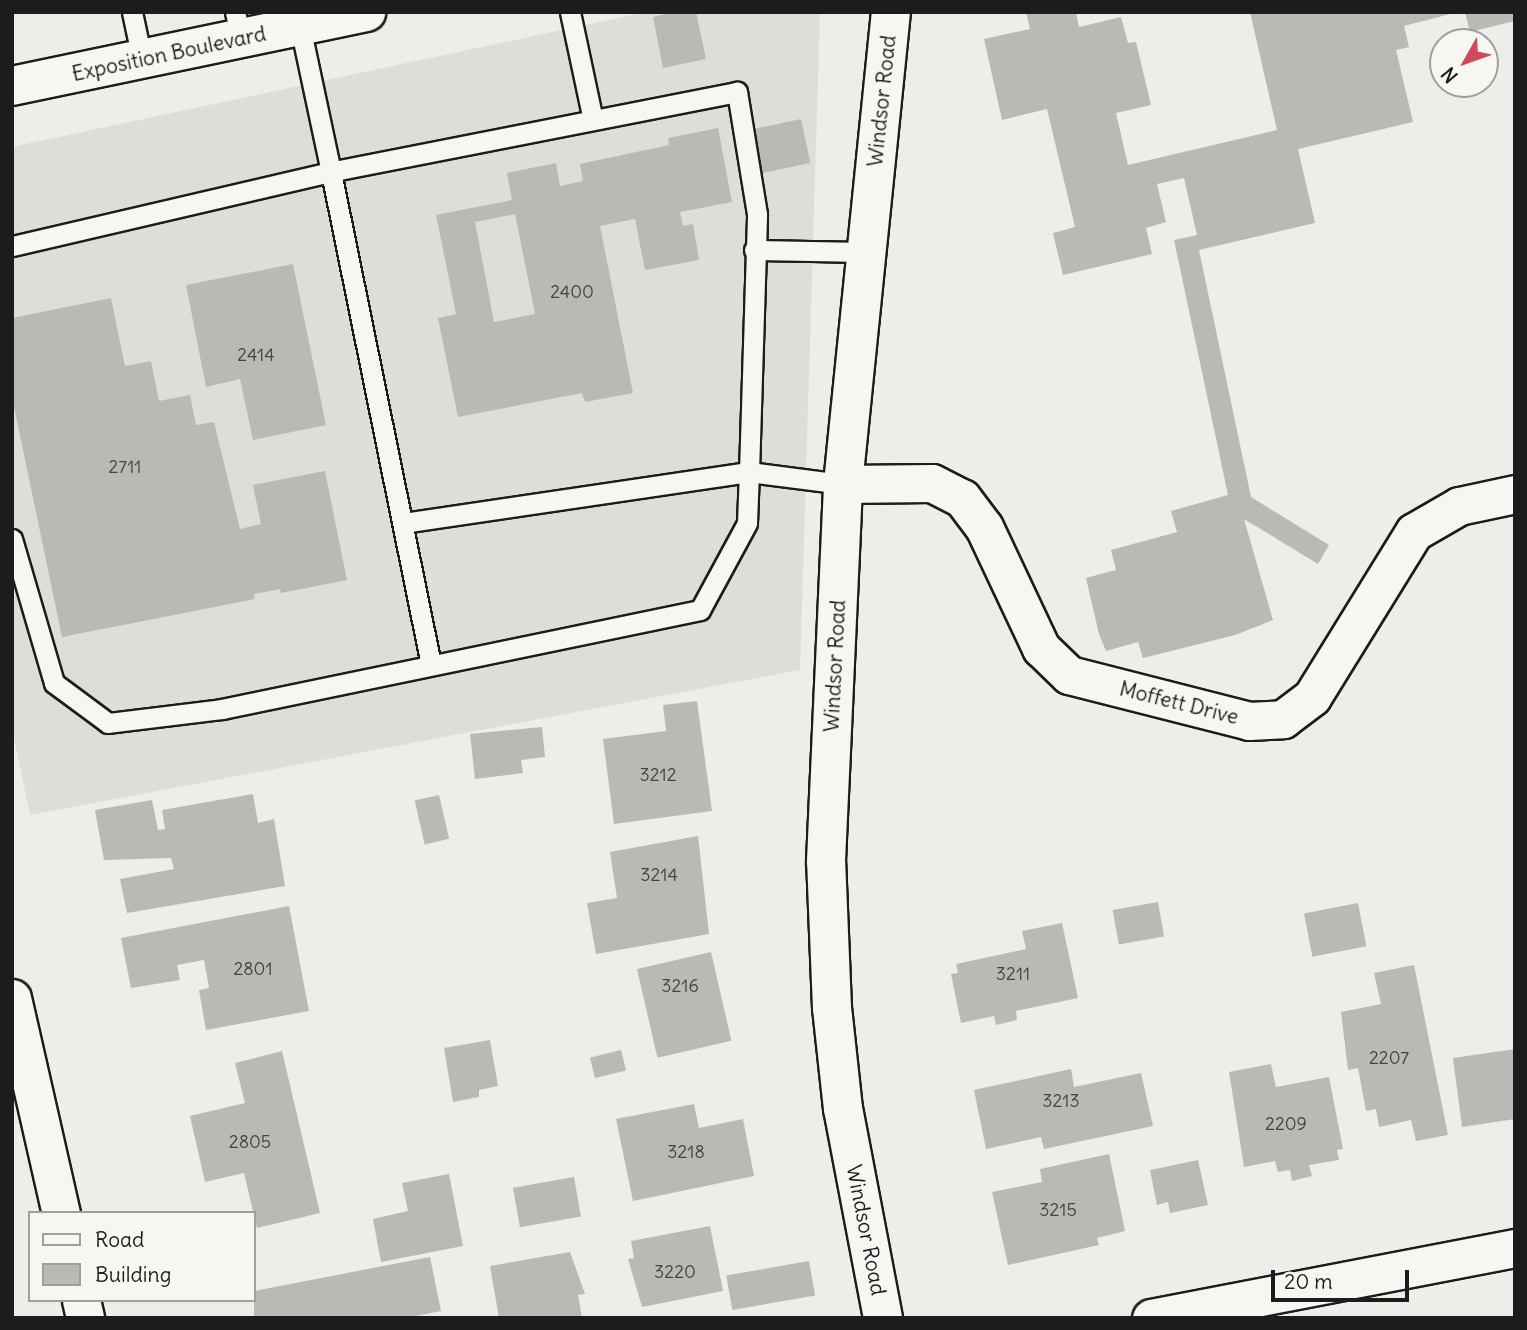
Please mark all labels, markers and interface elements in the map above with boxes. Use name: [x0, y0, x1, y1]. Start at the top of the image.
street label: Exposition Boulevard: [70, 21, 268, 87]
north arrow: [1429, 28, 1499, 98]
street label: Windsor Road: [863, 34, 901, 168]
text: N: [1436, 62, 1463, 88]
house number: 2400: [550, 281, 594, 303]
house number: 2414: [237, 344, 275, 366]
house number: 2711: [109, 456, 141, 478]
street label: Windsor Road: [819, 599, 851, 733]
street label: Moffett Drive: [1117, 676, 1241, 730]
house number: 3212: [639, 764, 677, 786]
house number: 3214: [640, 864, 678, 886]
house number: 2801: [233, 958, 273, 980]
house number: 3211: [996, 963, 1030, 985]
house number: 3216: [661, 975, 699, 997]
house number: 2207: [1369, 1047, 1409, 1069]
house number: 3213: [1042, 1090, 1080, 1112]
house number: 2209: [1265, 1113, 1307, 1135]
house number: 2805: [229, 1131, 271, 1153]
house number: 3218: [667, 1141, 705, 1163]
street label: Windsor Road: [841, 1163, 891, 1297]
house number: 3215: [1039, 1199, 1077, 1221]
legend: [28, 1211, 256, 1302]
text: Road: [95, 1226, 144, 1253]
scale bar: [1275, 1256, 1413, 1300]
text: Building: [95, 1261, 171, 1288]
house number: 3220: [654, 1261, 696, 1283]
text: 20 m: [1284, 1268, 1333, 1295]

